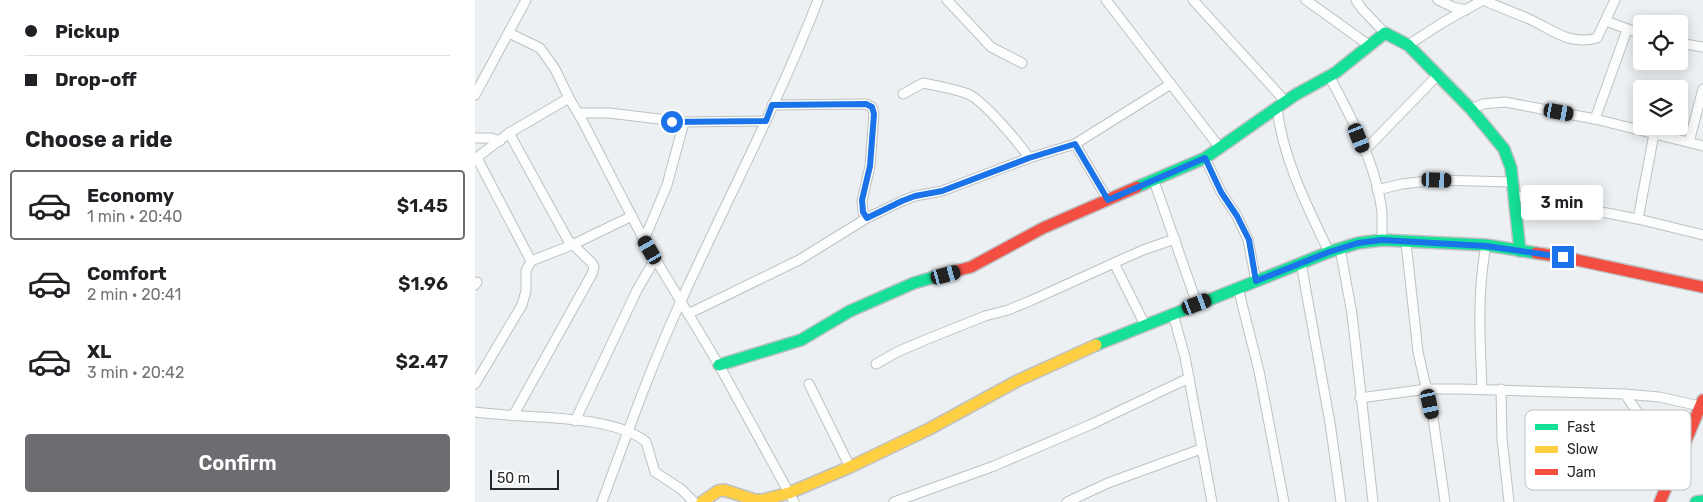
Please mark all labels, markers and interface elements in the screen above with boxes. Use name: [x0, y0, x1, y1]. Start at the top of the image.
map controls: [1633, 15, 1688, 135]
button: locate: [1633, 15, 1688, 70]
text: Pickup: [55, 20, 120, 43]
text: Drop-off: [55, 68, 137, 91]
button: layers: [1633, 80, 1688, 135]
car: [1542, 102, 1575, 122]
route start: [661, 111, 683, 133]
car: [1346, 121, 1371, 155]
text: Choose a ride: [25, 126, 172, 153]
car: [1421, 172, 1452, 188]
icon: car: [27, 183, 72, 228]
text: Economy: [87, 184, 174, 207]
callout: 3 min: [1522, 184, 1604, 220]
text: 3 min: [1541, 193, 1583, 212]
text: $1.45: [397, 194, 448, 217]
text: 1 min · 20:40: [87, 207, 182, 226]
car: [636, 233, 663, 267]
route end: [1552, 246, 1574, 268]
icon: car: [27, 261, 72, 306]
text: Comfort: [87, 262, 167, 285]
car: [929, 264, 962, 286]
text: $1.96: [398, 272, 448, 295]
text: 2 min · 20:41: [87, 285, 181, 304]
car: [1180, 292, 1213, 316]
icon: car: [27, 339, 72, 384]
text: XL: [87, 340, 111, 363]
text: $2.47: [396, 350, 448, 373]
text: 3 min · 20:42: [87, 363, 184, 382]
car: [1419, 388, 1440, 420]
legend: [1525, 410, 1691, 490]
text: Fast: [1567, 419, 1596, 436]
button: Confirm: [25, 434, 450, 492]
text: Slow: [1567, 441, 1598, 458]
text: Jam: [1567, 464, 1596, 481]
scale bar: [490, 467, 559, 490]
text: 50 m: [497, 470, 530, 487]

